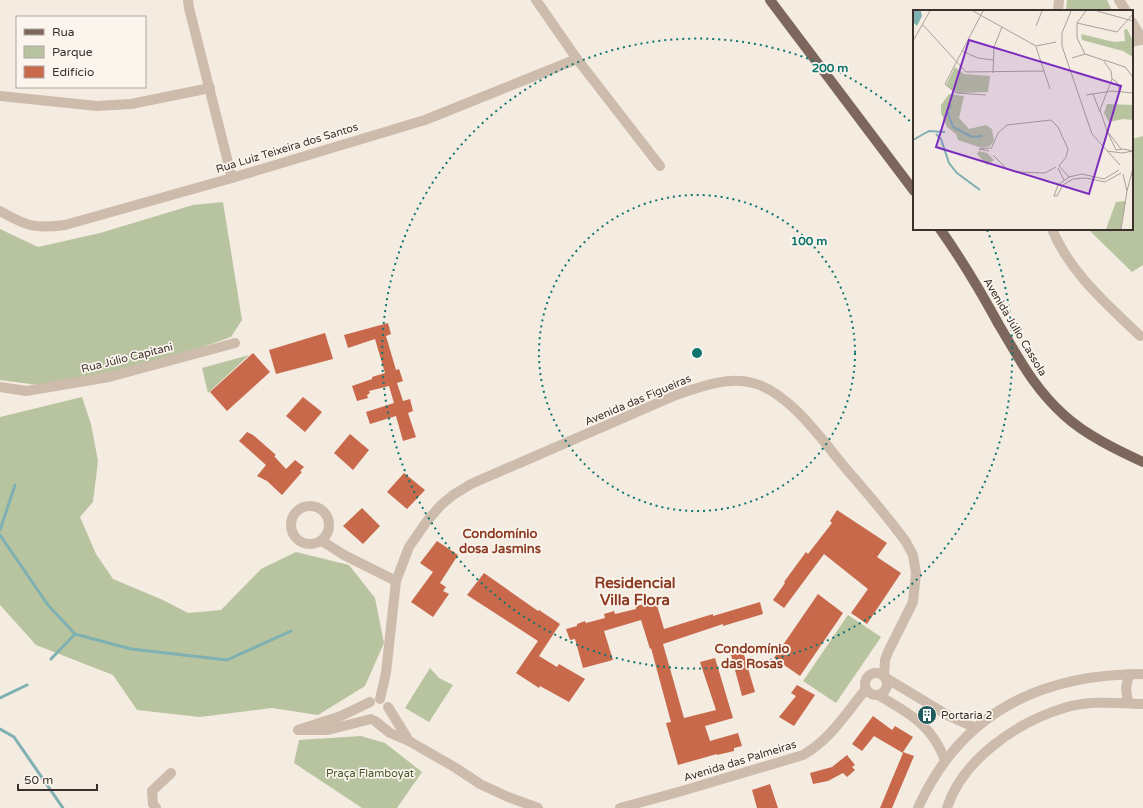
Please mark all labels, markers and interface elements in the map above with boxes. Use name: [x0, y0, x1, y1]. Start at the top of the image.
inset map: [913, 10, 1133, 230]
legend: [16, 16, 146, 88]
text: Rua: [52, 25, 75, 39]
text: Parque: [52, 45, 93, 59]
text: 200 m: [812, 61, 848, 75]
text: Edifício: [52, 65, 94, 79]
street label: Rua Luiz Teixeira dos Santos: [214, 120, 360, 176]
text: 100 m: [791, 234, 827, 248]
street label: Avenida Júlio Cassola: [981, 276, 1049, 378]
street label: Rua Júlio Capitani: [80, 340, 174, 376]
centre of rings: [690, 346, 704, 360]
street label: Avenida das Figueiras: [583, 372, 693, 428]
district label: Condomínio dosa Jasmins: [459, 526, 541, 557]
district label: Residencial Villa Flora: [594, 574, 676, 609]
district label: Condomínio das Rosas: [715, 641, 790, 672]
building icon: Portaria 2: [916, 704, 938, 726]
place label: Portaria 2: [941, 709, 993, 722]
street label: Avenida das Palmeiras: [682, 738, 798, 784]
scale bar: [18, 766, 97, 792]
park label: Praça Flamboyat: [326, 767, 414, 780]
text: 50 m: [24, 773, 53, 787]

